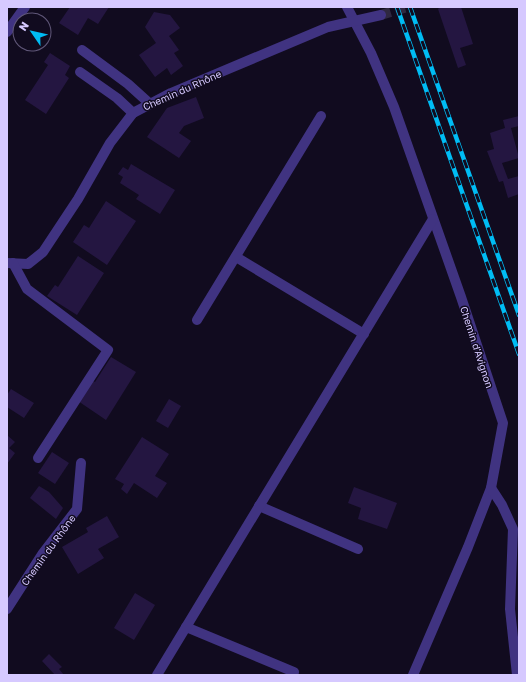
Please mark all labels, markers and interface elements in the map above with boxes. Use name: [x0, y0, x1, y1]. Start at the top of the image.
north arrow: [12, 12, 52, 52]
text: N: [16, 19, 31, 33]
street label: Chemin du Rhône: [141, 67, 223, 113]
street label: Chemin d'Avignon: [458, 305, 496, 389]
street label: Chemin du Rhône: [18, 512, 78, 588]

